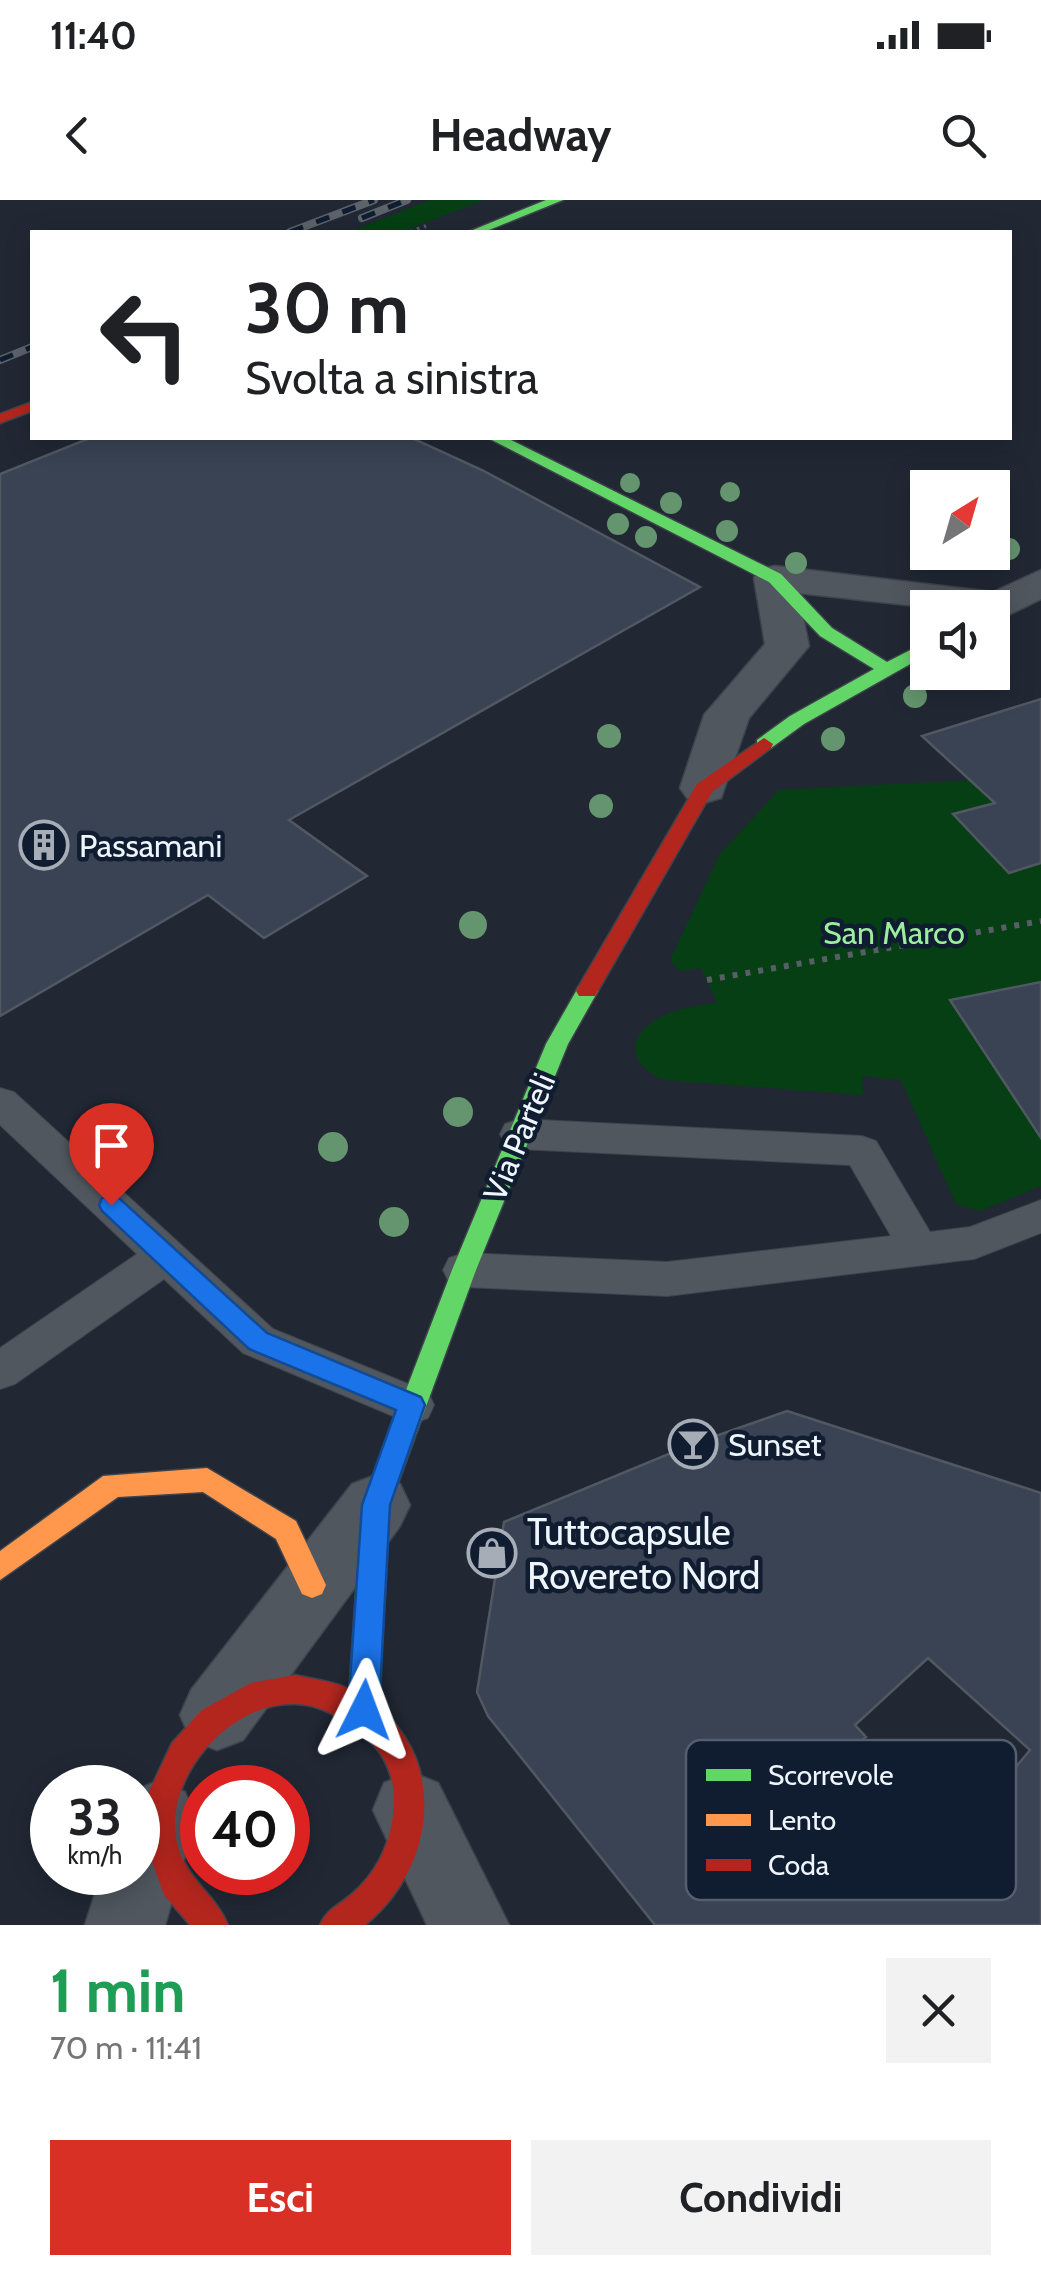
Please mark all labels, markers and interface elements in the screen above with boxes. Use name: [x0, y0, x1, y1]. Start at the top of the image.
text: 11:40: [50, 12, 137, 59]
icon: back: [50, 108, 105, 163]
text: Headway: [430, 108, 611, 162]
icon: search: [936, 108, 991, 163]
text: 30 m: [245, 265, 409, 351]
icon: left: [80, 270, 210, 400]
text: Svolta a sinistra: [245, 351, 538, 405]
north arrow: [910, 470, 1010, 570]
map controls: [910, 470, 1010, 690]
button: sound: [910, 590, 1010, 690]
building icon: Passamani: [18, 819, 70, 871]
place label: Passamani: [79, 826, 222, 865]
park label: San Marco: [823, 913, 965, 952]
street label: Via Parteli: [475, 1067, 563, 1207]
pin: [69, 1103, 154, 1206]
icon: arrive: [84, 1118, 139, 1173]
bar icon: Sunset: [667, 1418, 719, 1470]
place label: Sunset: [728, 1425, 822, 1464]
place label: Tuttocapsule Rovereto Nord: [527, 1508, 760, 1599]
shop icon: Tuttocapsule Rovereto Nord: [466, 1527, 518, 1579]
position arrow: [312, 1658, 416, 1762]
legend: [686, 1740, 1016, 1900]
text: Scorrevole: [768, 1758, 894, 1792]
speed limit sign: 40: [180, 1765, 310, 1895]
text: 33: [68, 1787, 122, 1848]
text: Lento: [768, 1803, 836, 1837]
text: km/h: [68, 1840, 122, 1870]
text: Coda: [768, 1848, 830, 1882]
text: 1 min: [50, 1954, 185, 2027]
button: close: [886, 1958, 991, 2063]
text: 70 m · 11:41: [50, 2028, 202, 2067]
button: Esci: [50, 2140, 511, 2255]
button: Condividi: [531, 2140, 991, 2255]

